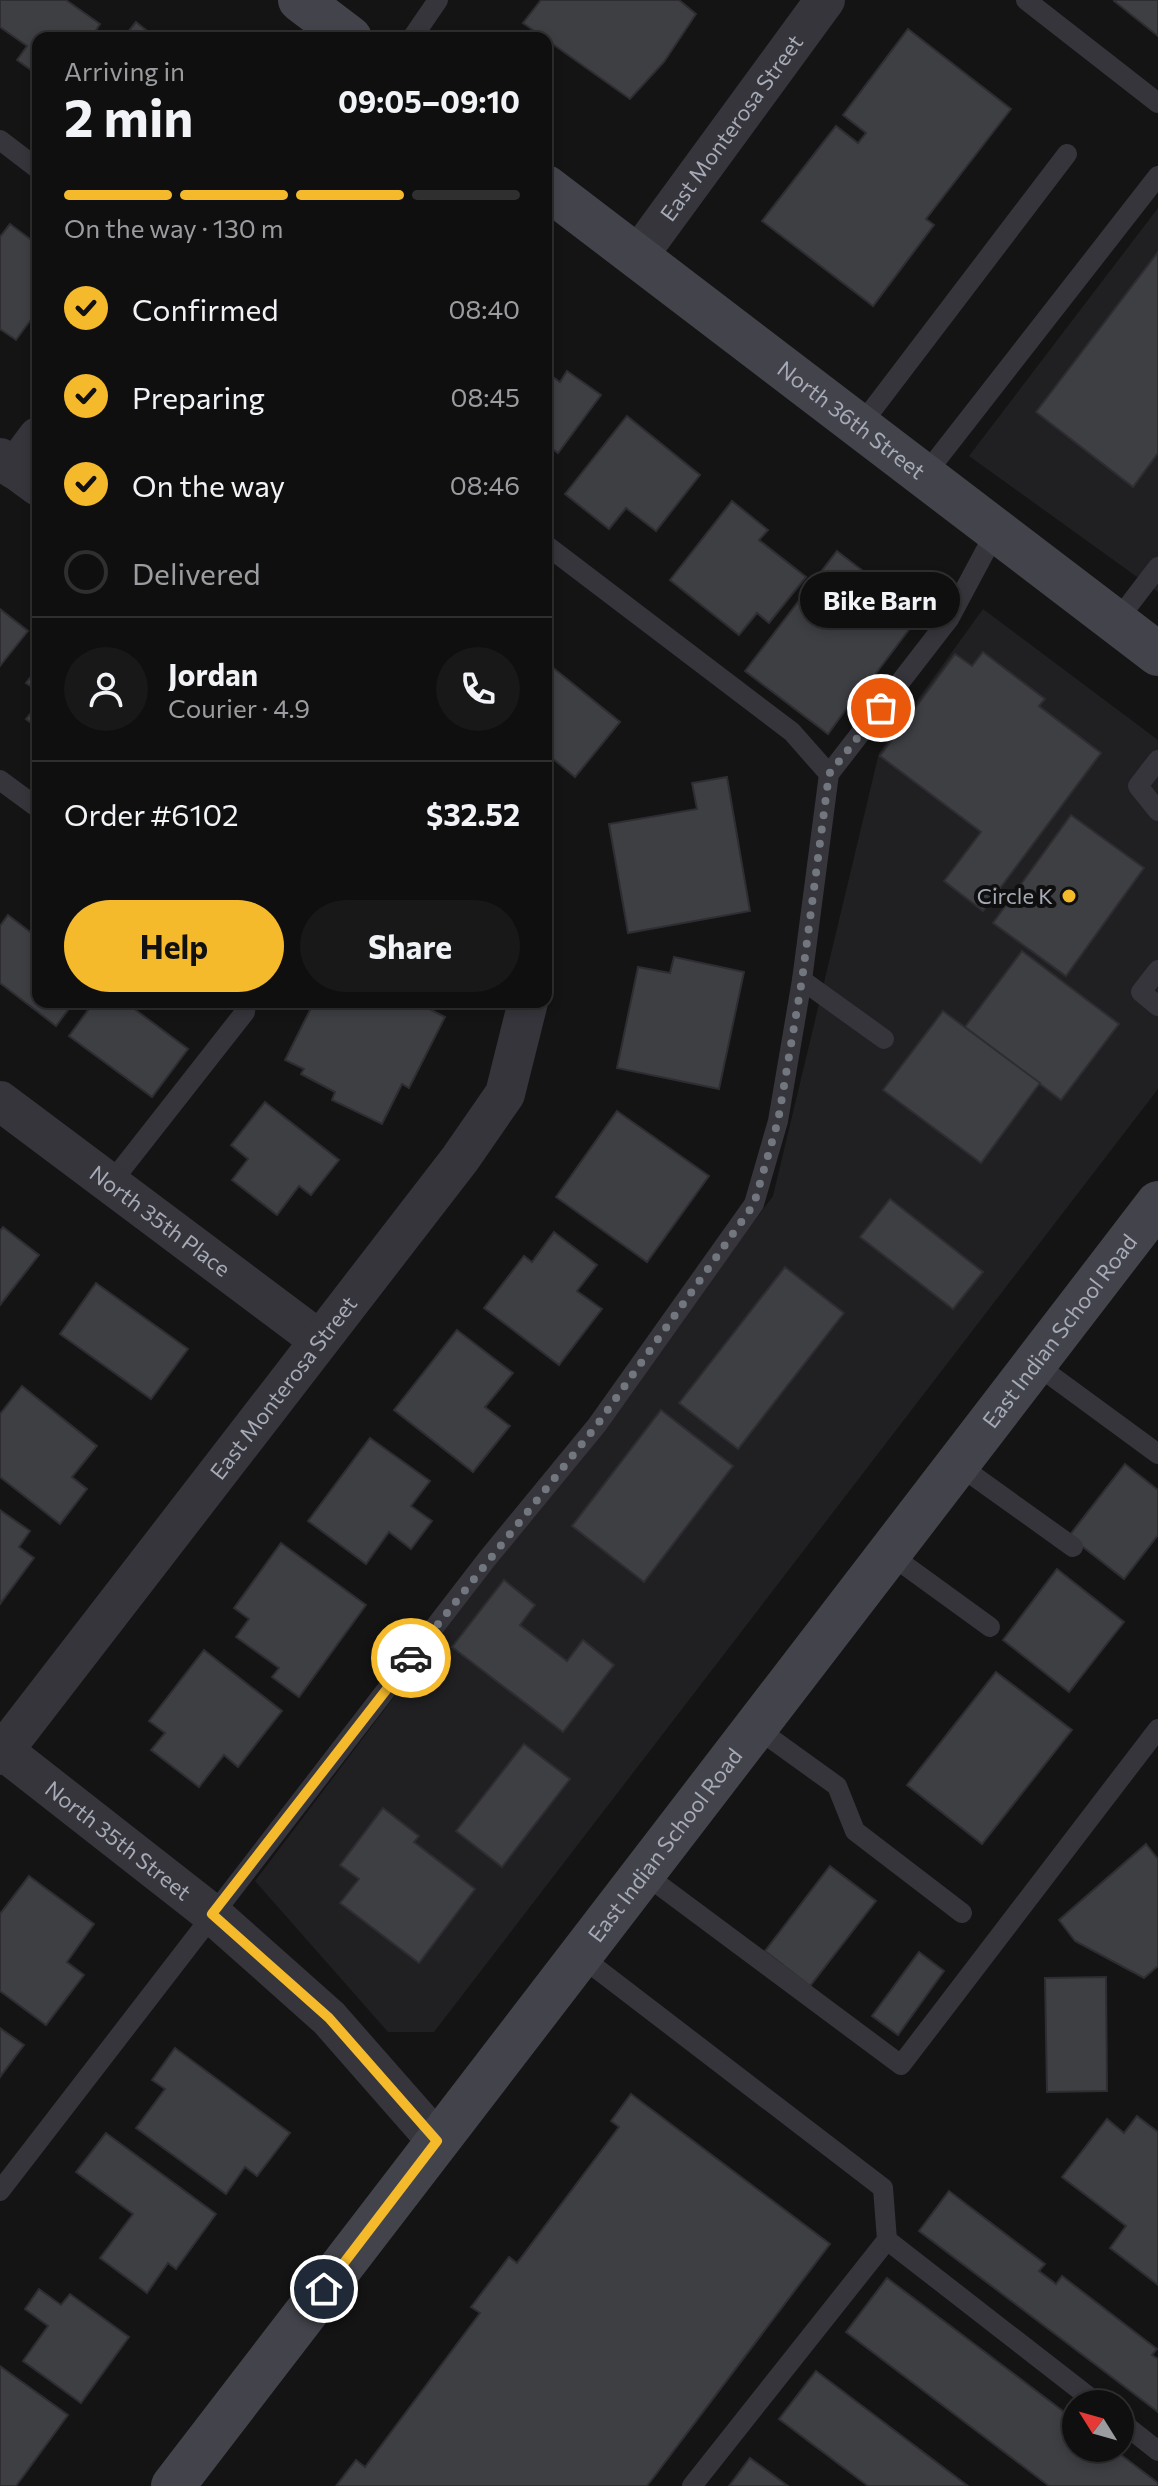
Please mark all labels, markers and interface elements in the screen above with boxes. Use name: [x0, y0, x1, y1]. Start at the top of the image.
street label: East Monterosa Street: [654, 29, 808, 226]
text: Arriving in: [64, 55, 185, 86]
text: 09:05–09:10: [338, 82, 520, 119]
text: 2 min: [64, 84, 193, 148]
text: On the way · 130 m: [64, 212, 283, 243]
icon: check: [64, 286, 108, 330]
text: Confirmed: [132, 290, 279, 327]
text: 08:40: [449, 293, 520, 324]
street label: North 36th Street: [772, 355, 931, 484]
icon: check: [64, 374, 108, 418]
text: Preparing: [132, 378, 265, 415]
text: 08:45: [451, 381, 520, 412]
icon: check: [64, 462, 108, 506]
text: On the way: [132, 466, 285, 503]
text: 08:46: [450, 469, 520, 500]
text: Delivered: [132, 554, 261, 591]
callout: Bike Barn: [801, 572, 961, 628]
text: Bike Barn: [823, 584, 937, 615]
button: person: [64, 647, 148, 731]
button: phone: [436, 647, 520, 731]
text: Jordan: [168, 655, 258, 692]
pin: [847, 674, 915, 742]
icon: bag: [859, 686, 903, 730]
text: Courier · 4.9: [168, 692, 310, 723]
text: Order #6102: [64, 795, 239, 832]
text: $32.52: [426, 795, 520, 832]
place label: Circle K: [977, 882, 1053, 909]
marker: Circle K: [1060, 887, 1078, 905]
button: Help: [64, 900, 284, 992]
button: Share: [300, 900, 520, 992]
street label: North 35th Place: [85, 1159, 236, 1282]
street label: East Indian School Road: [976, 1228, 1142, 1433]
street label: East Monterosa Street: [204, 1290, 362, 1484]
courier: [371, 1618, 451, 1698]
icon: car: [389, 1636, 433, 1680]
street label: East Indian School Road: [582, 1742, 748, 1947]
street label: North 35th Street: [40, 1775, 197, 1905]
pin: [290, 2255, 358, 2323]
icon: home: [302, 2267, 346, 2311]
north arrow: [1062, 2390, 1134, 2462]
map controls: [1062, 2390, 1134, 2462]

